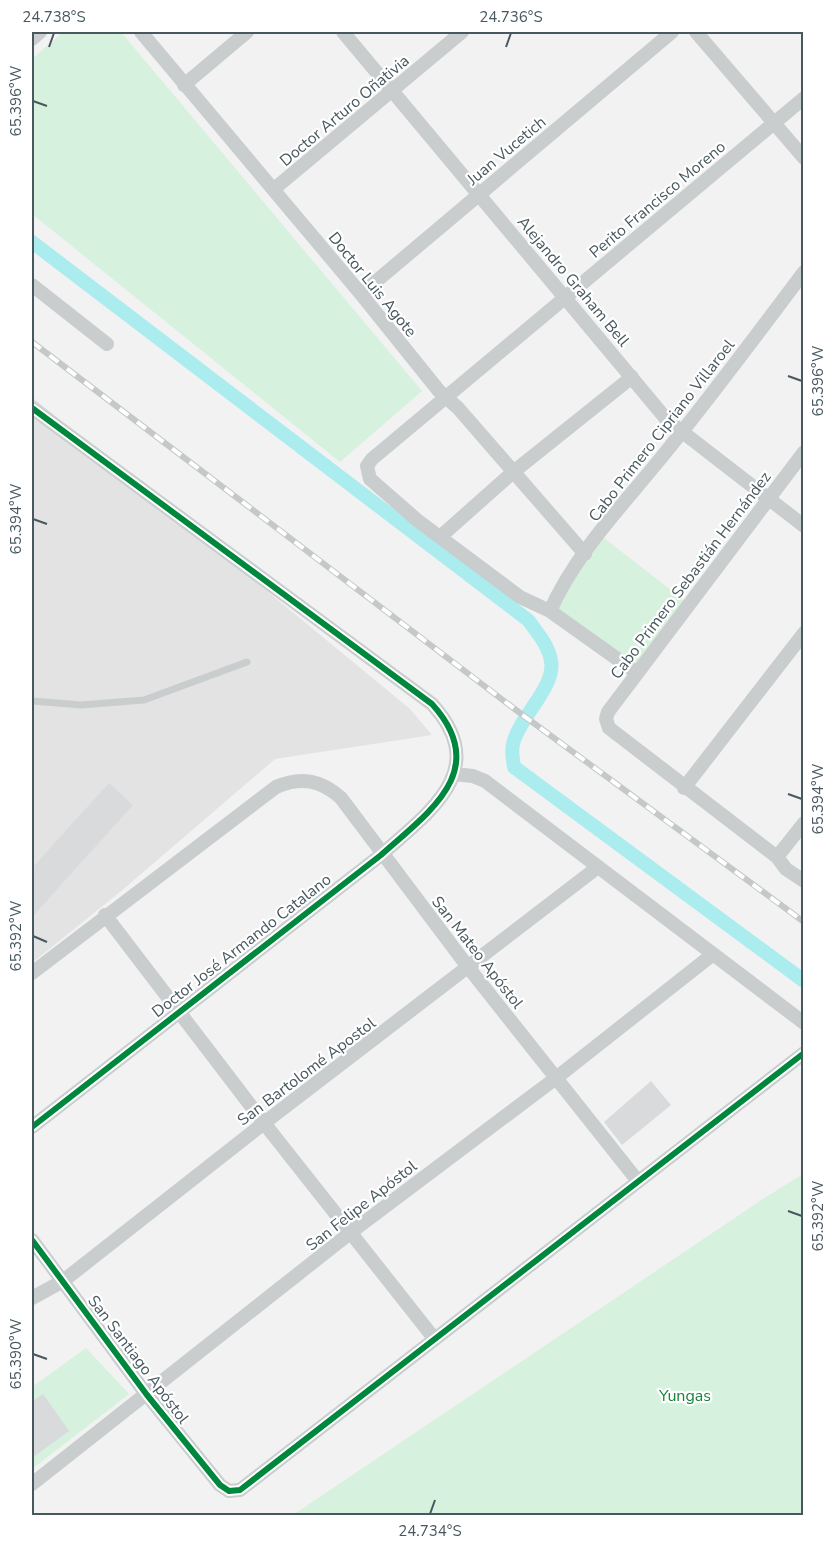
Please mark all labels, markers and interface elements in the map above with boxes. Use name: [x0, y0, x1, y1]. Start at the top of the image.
text: 24.738°S: [22, 7, 86, 27]
text: 24.736°S: [479, 7, 543, 27]
street label: Doctor Arturo Oñativia: [275, 50, 414, 172]
text: 65.396°W: [6, 65, 26, 136]
street label: Juan Vucetich: [462, 111, 551, 191]
street label: Perito Francisco Moreno: [585, 136, 731, 263]
street label: Alejandro Graham Bell: [512, 212, 635, 352]
street label: Doctor Luis Agote: [323, 227, 421, 342]
street label: Cabo Primero Cipriano Villaroel: [584, 335, 740, 526]
text: 65.396°W: [808, 345, 828, 416]
street label: Cabo Primero Sebastián Hernández: [605, 467, 776, 684]
text: 65.394°W: [6, 483, 26, 554]
text: 65.394°W: [808, 763, 828, 834]
street label: Doctor José Armando Catalano: [147, 869, 336, 1023]
street label: San Mateo Apóstol: [426, 892, 528, 1014]
text: 65.392°W: [6, 900, 26, 971]
street label: San Bartolomé Apostol: [233, 1012, 380, 1131]
street label: San Felipe Apóstol: [301, 1155, 422, 1256]
text: 65.392°W: [808, 1180, 828, 1251]
street label: San Santiago Apóstol: [83, 1291, 194, 1429]
text: 65.390°W: [6, 1318, 26, 1389]
park label: Yungas: [658, 1385, 711, 1407]
text: 24.734°S: [398, 1521, 462, 1541]

